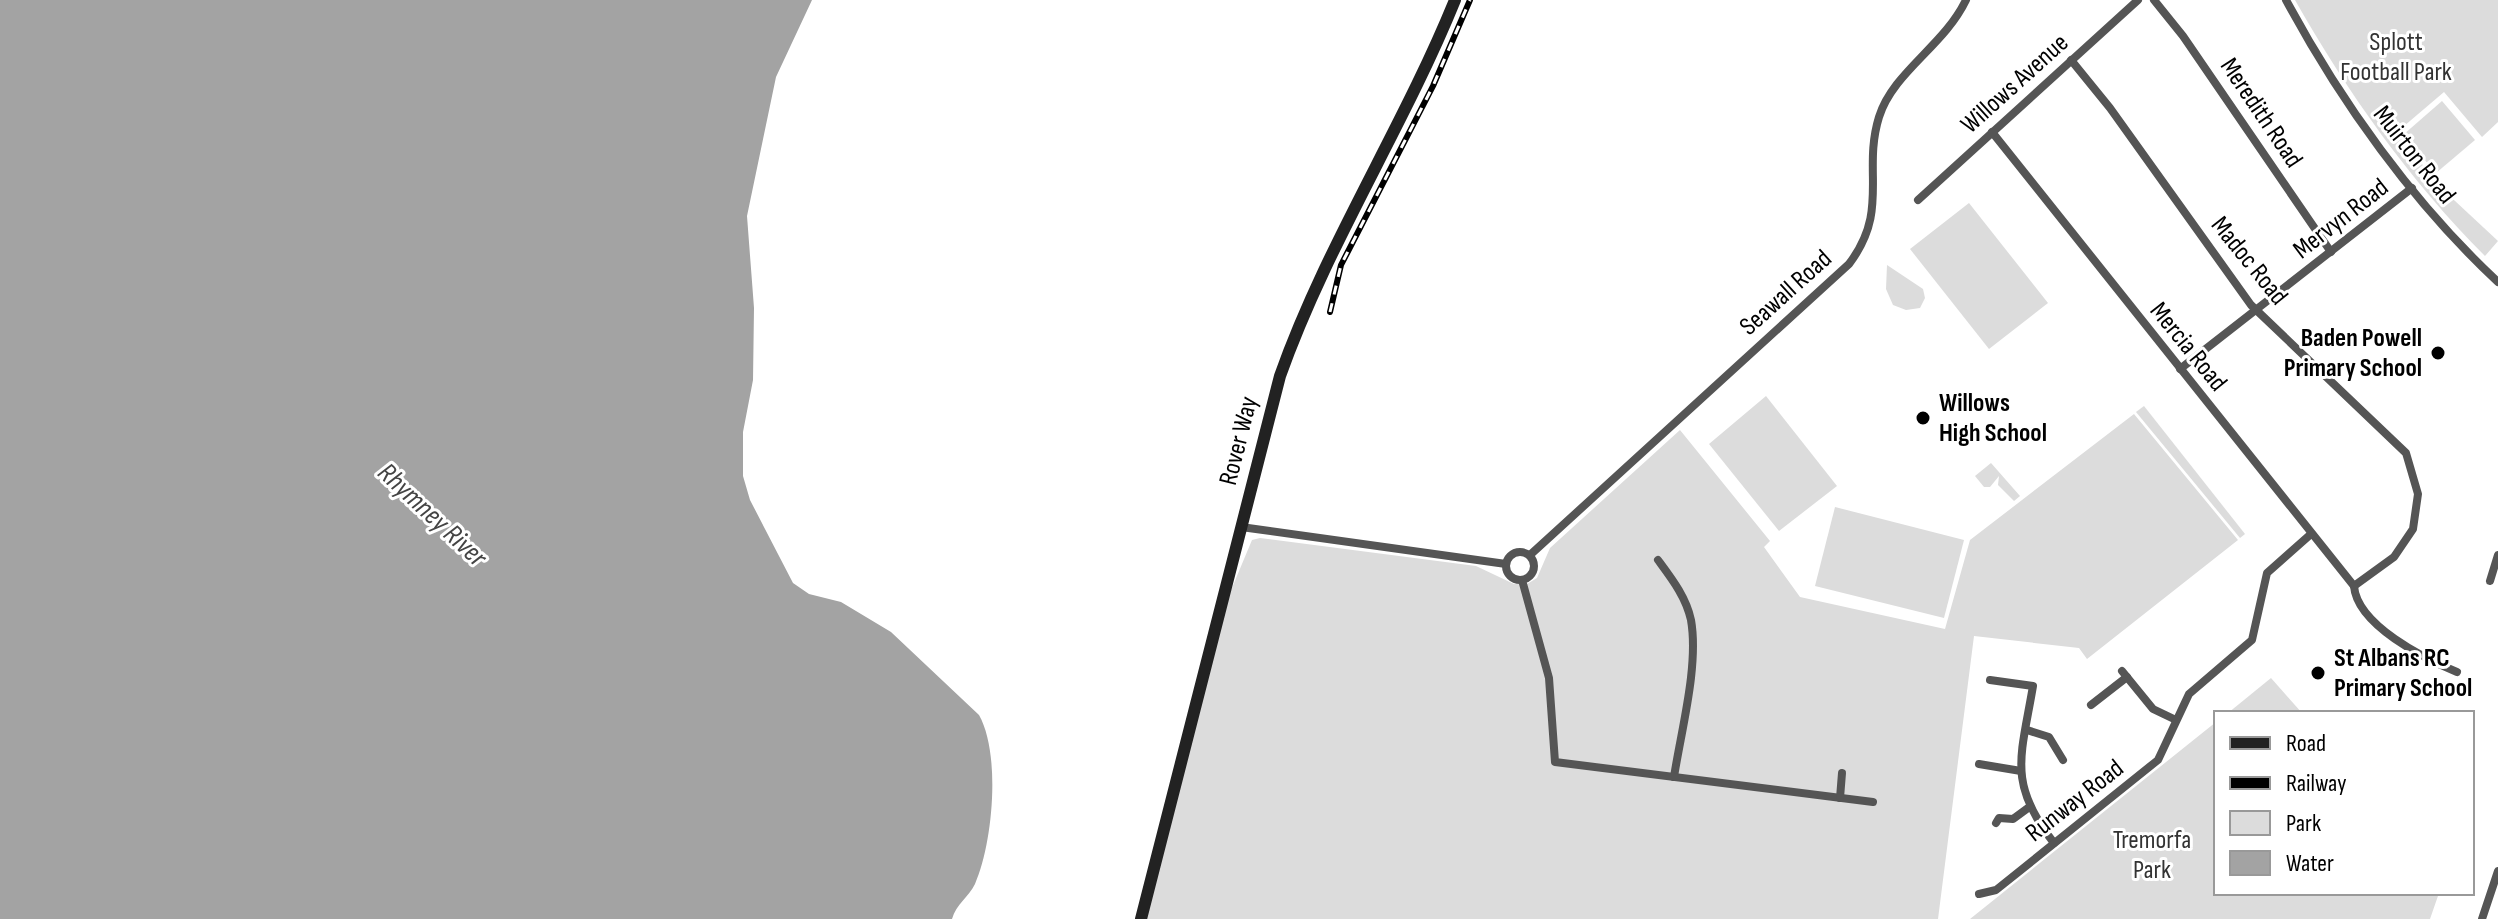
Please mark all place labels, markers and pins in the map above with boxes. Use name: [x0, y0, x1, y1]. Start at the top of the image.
place label: Baden Powell Primary School: [2284, 323, 2422, 384]
marker: Baden Powell Primary School: [2429, 344, 2447, 362]
place label: Willows High School: [1939, 388, 2047, 449]
marker: Willows High School: [1914, 409, 1932, 427]
place label: St Albans RC Primary School: [2334, 643, 2472, 704]
marker: St Albans RC Primary School: [2309, 664, 2327, 682]

